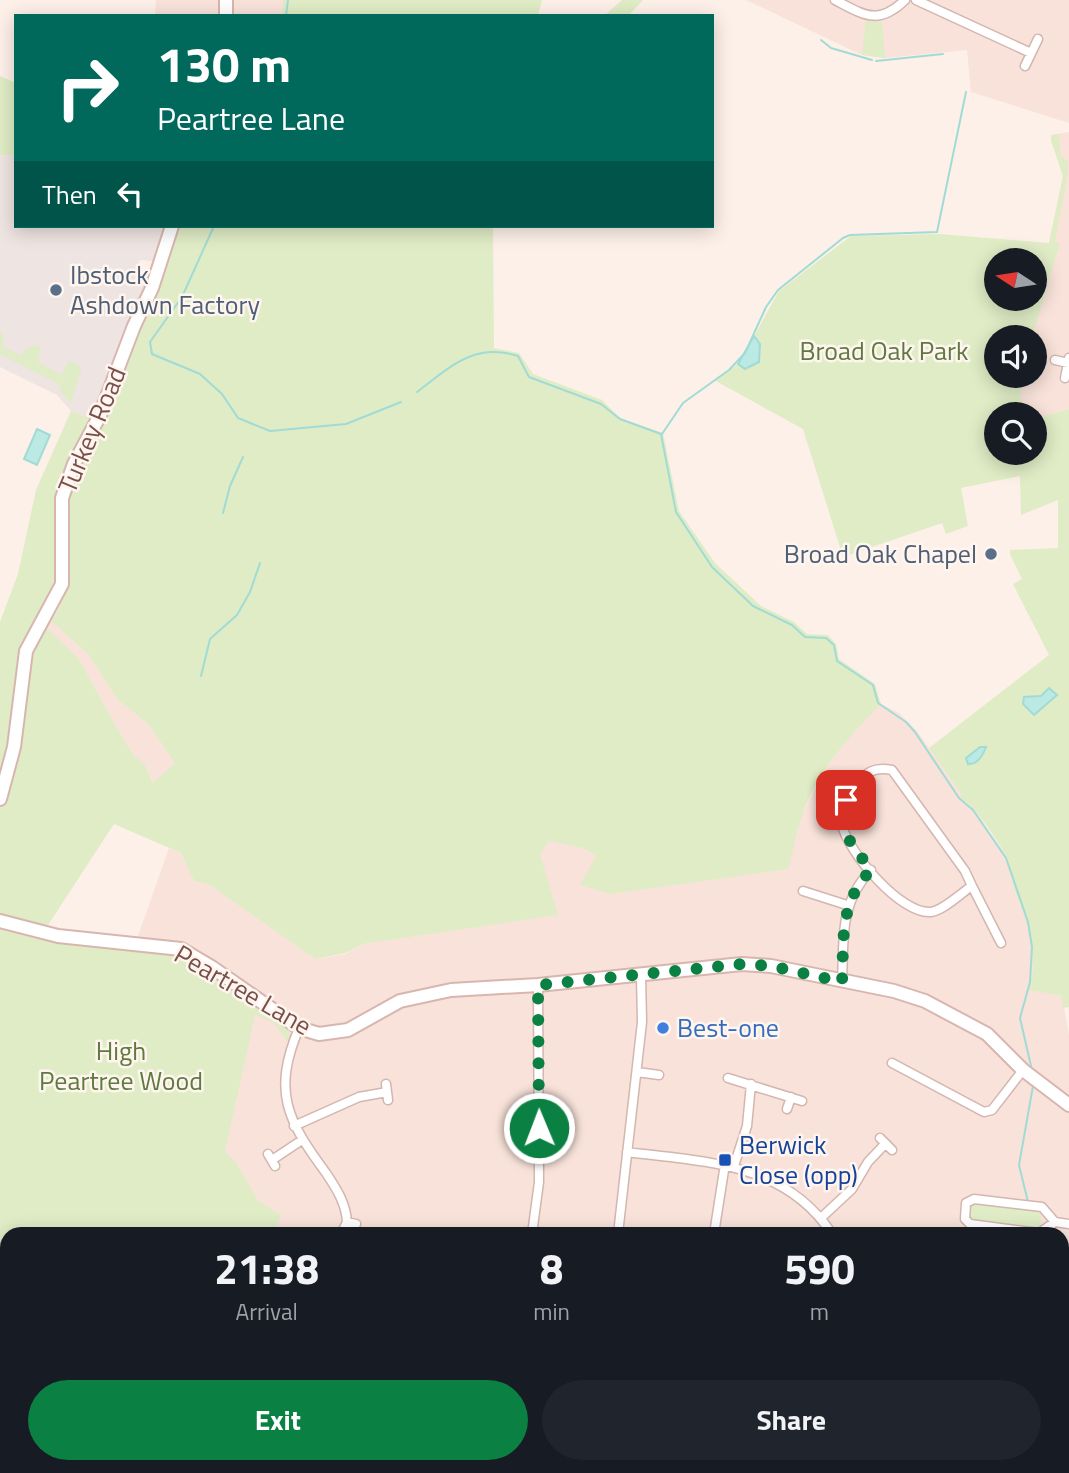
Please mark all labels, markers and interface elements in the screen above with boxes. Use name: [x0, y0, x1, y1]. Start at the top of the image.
text: 130 m: [157, 26, 291, 101]
icon: right: [42, 42, 133, 133]
text: Peartree Lane: [157, 94, 345, 142]
text: Then: [42, 175, 97, 214]
icon: left: [111, 175, 149, 213]
north arrow: [984, 248, 1046, 312]
map controls: [984, 248, 1047, 465]
place label: Ibstock Ashdown Factory: [70, 255, 260, 324]
marker: Ibstock Ashdown Factory: [48, 282, 64, 298]
button: sound: [984, 325, 1047, 388]
park label: Broad Oak Park: [799, 331, 969, 370]
street label: Turkey Road: [47, 361, 136, 499]
button: search: [984, 402, 1047, 465]
place label: Broad Oak Chapel: [784, 534, 977, 573]
marker: Broad Oak Chapel: [983, 546, 999, 562]
pin: [816, 770, 876, 830]
icon: arrive: [827, 781, 865, 819]
street label: Peartree Lane: [167, 934, 319, 1045]
place label: Best-one: [677, 1008, 779, 1047]
marker: Best-one: [655, 1020, 671, 1036]
park label: High Peartree Wood: [39, 1031, 203, 1100]
position arrow: [502, 1091, 576, 1165]
place label: Berwick Close (opp): [739, 1125, 858, 1194]
marker: Berwick Close (opp): [717, 1152, 733, 1168]
text: 21:38: [214, 1236, 319, 1300]
text: 8: [540, 1236, 563, 1300]
text: 590: [784, 1236, 855, 1300]
text: Arrival: [235, 1294, 298, 1329]
text: min: [533, 1294, 570, 1329]
text: m: [810, 1294, 829, 1329]
button: Exit: [28, 1380, 528, 1460]
button: Share: [542, 1380, 1041, 1460]

